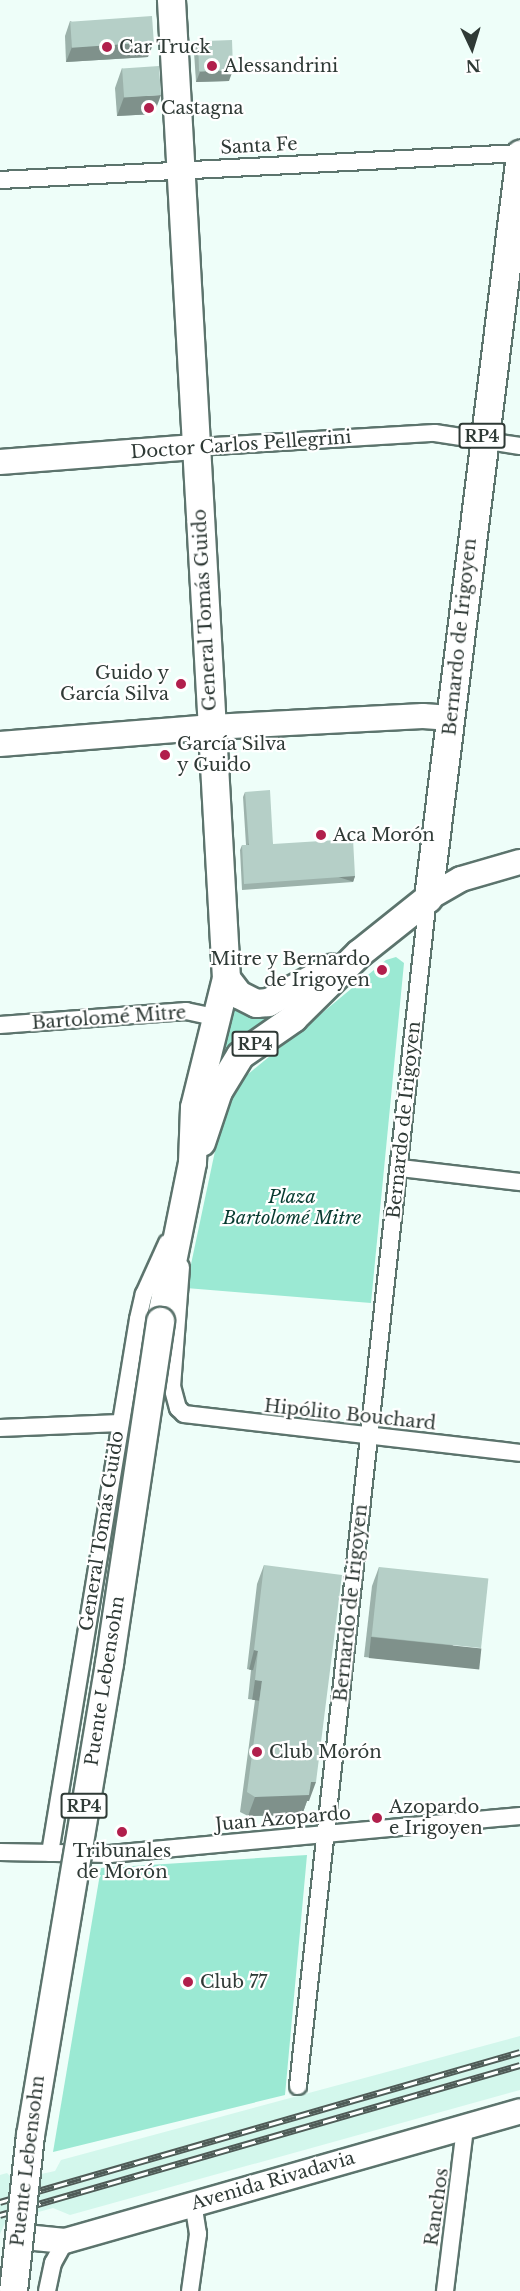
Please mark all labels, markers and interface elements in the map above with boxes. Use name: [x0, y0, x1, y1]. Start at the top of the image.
north arrow: [442, 18, 502, 78]
place label: Car Truck: [119, 36, 212, 58]
marker: Car Truck: [100, 40, 114, 54]
place label: Alessandrini: [224, 55, 338, 77]
text: N: [465, 55, 481, 76]
marker: Alessandrini: [205, 59, 219, 73]
place label: Castagna: [161, 97, 244, 119]
marker: Castagna: [142, 101, 156, 115]
street label: Santa Fe: [220, 133, 298, 159]
road number: RP4: [458, 423, 506, 449]
street label: Doctor Carlos Pellegrini: [130, 426, 352, 464]
street label: General Tomás Guido: [189, 508, 221, 712]
street label: Bernardo de Irigoyen: [439, 537, 481, 737]
place label: Guido y García Silva: [60, 663, 169, 706]
marker: Guido y García Silva: [174, 677, 188, 691]
place label: García Silva y Guido: [177, 734, 286, 777]
marker: García Silva y Guido: [158, 748, 172, 762]
place label: Aca Morón: [333, 824, 435, 846]
marker: Aca Morón: [314, 828, 328, 842]
place label: Mitre y Bernardo de Irigoyen: [209, 949, 370, 992]
marker: Mitre y Bernardo de Irigoyen: [375, 963, 389, 977]
street label: Bartolomé Mitre: [31, 1002, 187, 1034]
street label: Bernardo de Irigoyen: [383, 1020, 425, 1220]
road number: RP4: [231, 1031, 279, 1057]
park label: Plaza Bartolomé Mitre: [223, 1187, 361, 1230]
street label: Hipólito Bouchard: [263, 1395, 437, 1435]
street label: General Tomás Guido: [75, 1429, 129, 1633]
street label: Bernardo de Irigoyen: [330, 1503, 372, 1703]
street label: Puente Lebensohn: [81, 1594, 129, 1768]
place label: Club Morón: [269, 1741, 382, 1763]
marker: Club Morón: [250, 1745, 264, 1759]
road number: RP4: [60, 1793, 108, 1819]
place label: Azopardo e Irigoyen: [389, 1797, 483, 1840]
street label: Juan Azopardo: [214, 1802, 352, 1836]
marker: Azopardo e Irigoyen: [370, 1811, 384, 1825]
marker: Tribunales de Morón: [115, 1825, 129, 1839]
place label: Tribunales de Morón: [73, 1841, 171, 1884]
place label: Club 77: [200, 1971, 267, 1993]
marker: Club 77: [181, 1975, 195, 1989]
street label: Puente Lebensohn: [7, 2074, 49, 2248]
street label: Avenida Rivadavia: [189, 2147, 357, 2215]
street label: Ranchos: [421, 2167, 453, 2247]

